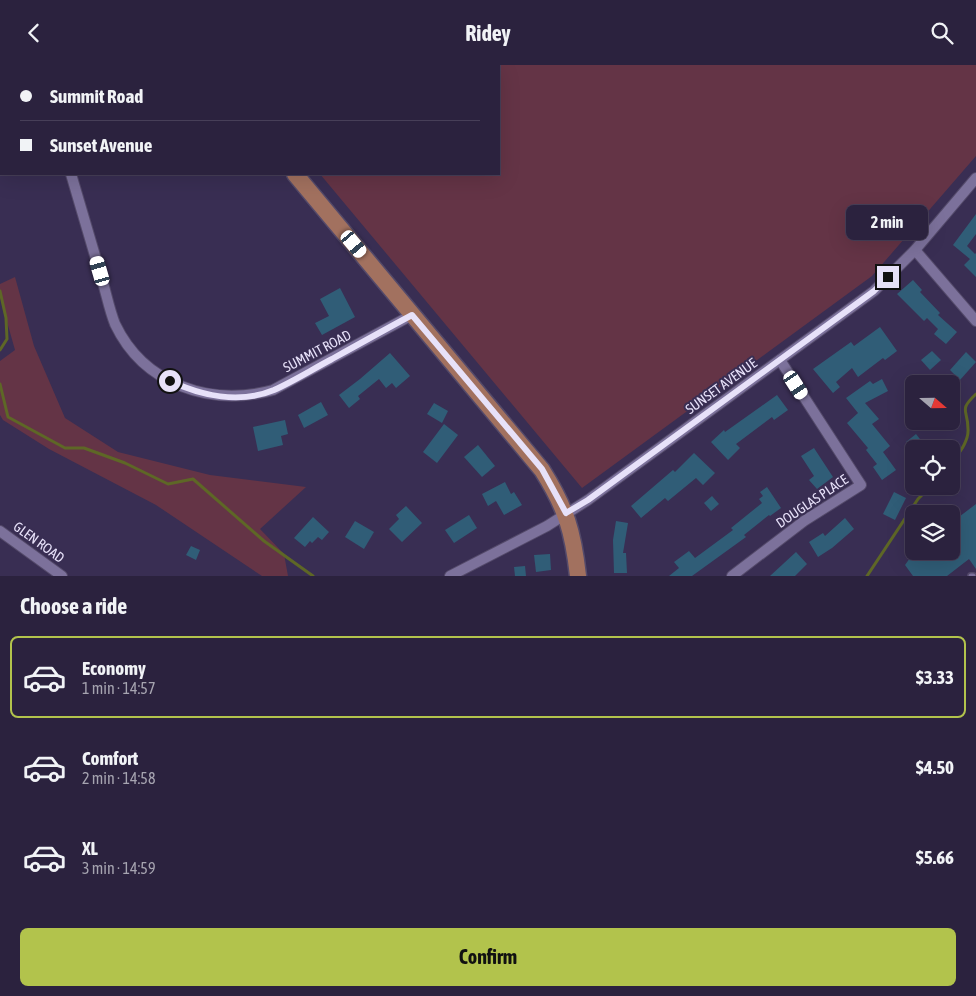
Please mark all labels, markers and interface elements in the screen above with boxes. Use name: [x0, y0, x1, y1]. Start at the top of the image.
icon: back: [20, 19, 48, 47]
icon: search: [928, 19, 956, 47]
text: Ridey: [465, 20, 511, 46]
text: Summit Road: [50, 85, 143, 107]
text: Sunset Avenue: [50, 134, 152, 156]
callout: 2 min: [847, 205, 929, 239]
text: 2 min: [871, 213, 903, 231]
car: [338, 228, 369, 260]
car: [88, 255, 111, 287]
route end: [877, 266, 899, 288]
street label: SUMMIT ROAD: [280, 326, 354, 376]
street label: SUNSET AVENUE: [682, 355, 760, 417]
car: [781, 368, 810, 402]
route start: [159, 370, 181, 392]
north arrow: [905, 375, 960, 430]
map controls: [905, 375, 960, 560]
button: locate: [905, 440, 960, 495]
street label: DOUGLAS PLACE: [773, 471, 851, 531]
button: layers: [905, 505, 960, 560]
street label: GLEN ROAD: [11, 518, 68, 566]
text: Choose a ride: [20, 593, 127, 619]
icon: car: [22, 655, 67, 700]
text: Economy: [82, 657, 146, 679]
text: $3.33: [916, 666, 954, 688]
text: 1 min · 14:57: [82, 679, 155, 697]
icon: car: [22, 745, 67, 790]
text: Comfort: [82, 747, 138, 769]
text: $4.50: [916, 756, 954, 778]
text: 2 min · 14:58: [82, 769, 155, 787]
icon: car: [22, 835, 67, 880]
text: XL: [82, 837, 98, 859]
text: $5.66: [916, 846, 954, 868]
text: 3 min · 14:59: [82, 859, 155, 877]
button: Confirm: [20, 928, 956, 986]

